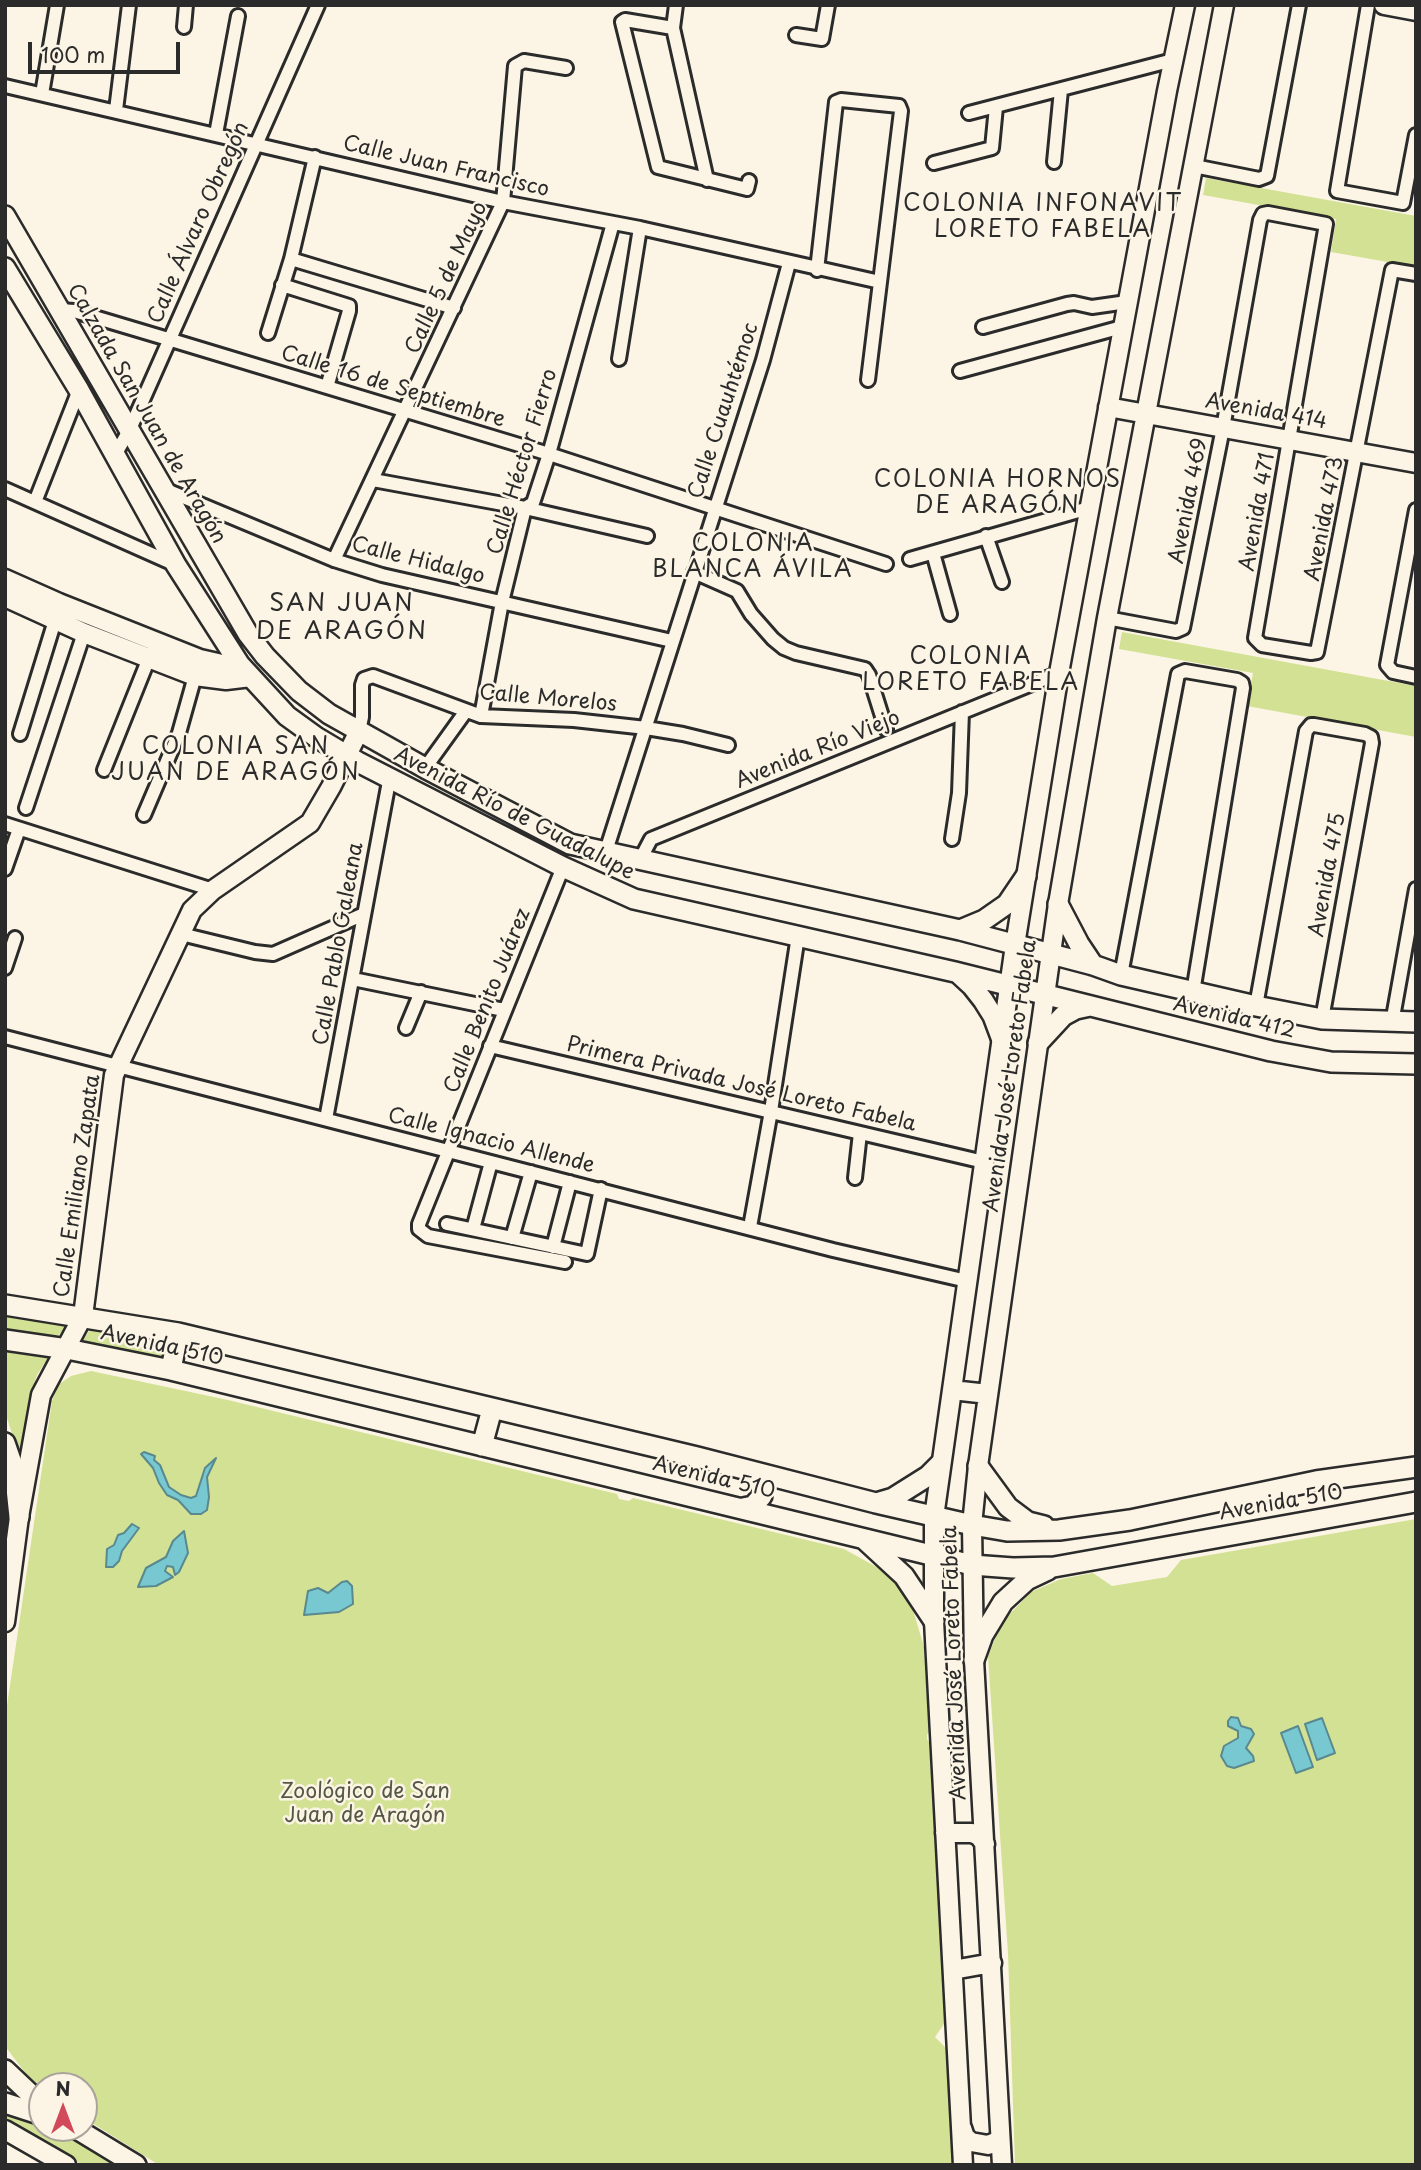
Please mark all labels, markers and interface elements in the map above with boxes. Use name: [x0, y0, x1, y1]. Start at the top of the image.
scale bar: [32, 28, 184, 72]
text: 100 m: [41, 38, 105, 70]
street label: Calle Álvaro Obregón: [143, 118, 255, 328]
street label: Calle Juan Francisco: [340, 131, 552, 203]
district label: COLONIA INFONAVIT LORETO FABELA: [906, 191, 1180, 245]
street label: Calle 5 de Mayo: [401, 198, 493, 358]
street label: Calzada San Juan de Aragón: [61, 280, 231, 548]
street label: Calle Cuauhtémoc: [684, 320, 764, 502]
street label: Calle 16 de Septiembre: [278, 341, 508, 433]
street label: Calle Héctor Fierro: [483, 366, 563, 558]
street label: Avenida 414: [1203, 389, 1329, 435]
street label: Avenida 469: [1164, 436, 1214, 566]
street label: Avenida 471: [1235, 451, 1281, 573]
street label: Avenida 473: [1301, 455, 1349, 583]
district label: COLONIA HORNOS DE ARAGÓN: [878, 467, 1118, 521]
district label: COLONIA BLANCA ÁVILA: [655, 531, 851, 585]
street label: Calle Hidalgo: [349, 532, 487, 590]
district label: SAN JUAN DE ARAGÓN: [258, 590, 426, 646]
district label: COLONIA LORETO FABELA: [865, 644, 1077, 698]
street label: Calle Morelos: [478, 680, 618, 718]
street label: Avenida Río Viejo: [732, 705, 904, 795]
district label: COLONIA SAN JUAN DE ARAGÓN: [114, 734, 358, 788]
street label: Avenida Río de Guadalupe: [390, 742, 638, 886]
street label: Avenida 475: [1305, 811, 1351, 939]
street label: Calle Pablo Galeana: [309, 841, 369, 1047]
street label: Calle Benito Juárez: [439, 905, 537, 1097]
street label: Avenida José Loreto Fabela: [979, 938, 1043, 1214]
street label: Avenida 412: [1171, 992, 1297, 1044]
street label: Primera Privada José Loreto Fabela: [564, 1032, 918, 1138]
street label: Calle Emiliano Zapata: [50, 1073, 106, 1299]
street label: Calle Ignacio Allende: [385, 1103, 597, 1179]
street label: Avenida 510: [98, 1321, 226, 1371]
street label: Avenida 510: [650, 1452, 778, 1504]
street label: Avenida 510: [1217, 1480, 1345, 1526]
street label: Avenida José Loreto Fabela: [938, 1525, 972, 1801]
park label: Zoológico de San Juan de Aragón: [280, 1779, 450, 1829]
north arrow: [28, 2072, 98, 2142]
text: N: [55, 2074, 71, 2102]

